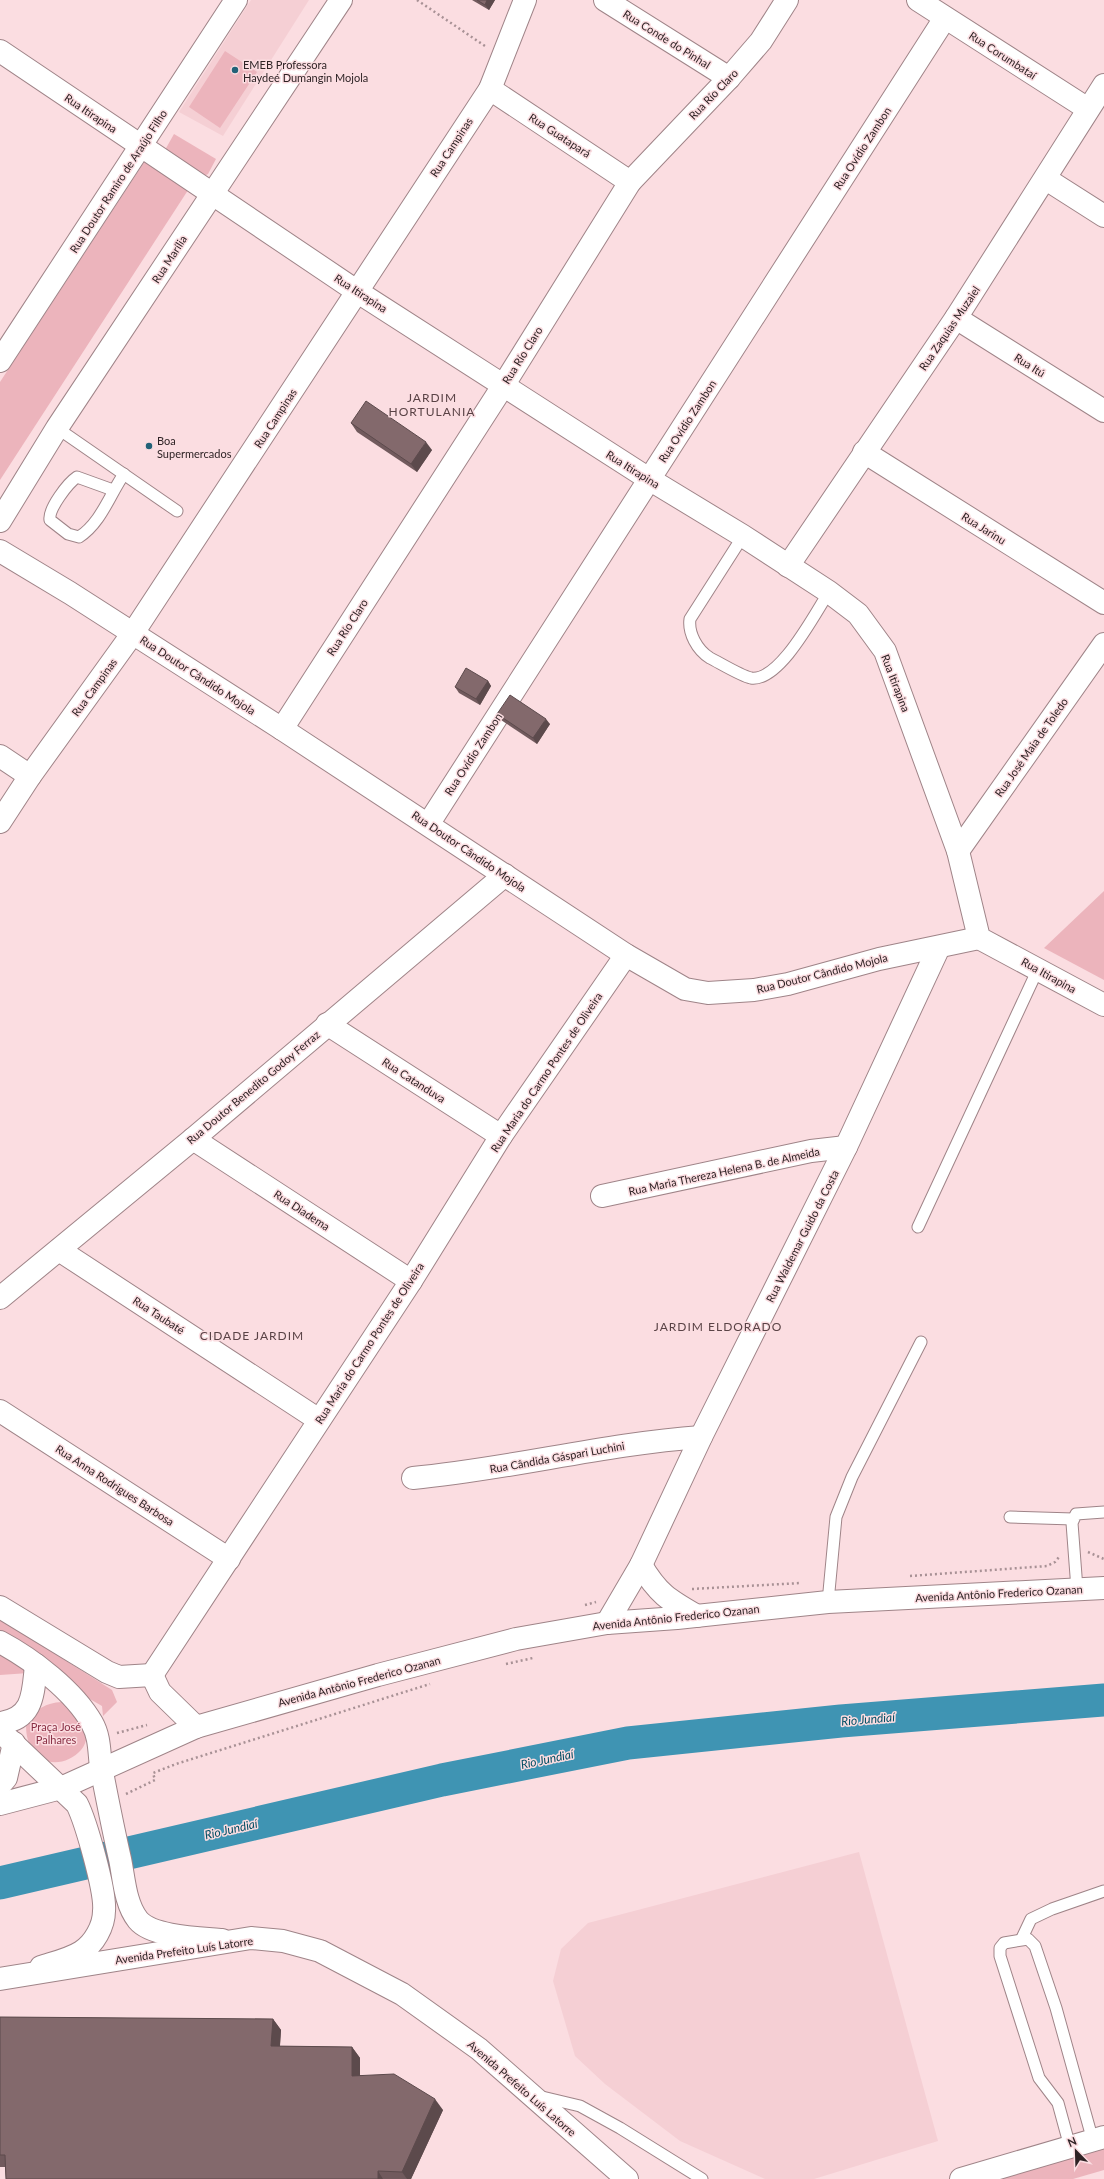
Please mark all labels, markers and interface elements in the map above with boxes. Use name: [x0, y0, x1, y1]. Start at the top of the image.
street label: Rua Conde do Pinhal: [621, 7, 713, 71]
street label: Rua Corumbataí: [967, 28, 1039, 82]
place label: EMEB Professora Haydeé Dumangin Mojola: [243, 58, 368, 84]
marker: EMEB Professora Haydeé Dumangin Mojola: [230, 65, 240, 75]
street label: Rua Río Claro: [686, 66, 740, 122]
street label: Rua Itirapina: [62, 91, 120, 135]
street label: Rua Ovídio Zambon: [830, 104, 894, 192]
street label: Rua Doutor Ramiro de Araújo Filho: [67, 107, 169, 255]
street label: Rua Guatapará: [527, 110, 593, 160]
street label: Rua Campinas: [427, 115, 475, 179]
street label: Rua Marília: [149, 233, 189, 285]
street label: Rua Itirapina: [332, 271, 390, 315]
street label: Rua Zaquias Muzaiel: [916, 283, 982, 373]
street label: Rua Río Claro: [499, 324, 545, 386]
street label: Rua Itú: [1012, 350, 1048, 380]
street label: Rua Ovídio Zambon: [655, 377, 719, 465]
street label: Rua Campinas: [251, 386, 299, 450]
district label: JARDIM HORTULANIA: [389, 390, 475, 419]
place label: Boa Supermercados: [157, 434, 232, 460]
marker: Boa Supermercados: [144, 441, 154, 451]
street label: Rua Itirapina: [604, 447, 662, 491]
street label: Rua Jarinu: [960, 509, 1008, 547]
street label: Rua Río Claro: [324, 596, 370, 658]
street label: Rua Doutor Cândido Mojola: [138, 633, 258, 717]
street label: Rua Itirapina: [879, 652, 913, 714]
street label: Rua Campinas: [69, 655, 119, 718]
street label: Rua José Maia de Toledo: [992, 695, 1070, 799]
street label: Rua Ovídio Zambon: [441, 710, 505, 798]
street label: Rua Doutor Cândido Mojola: [410, 808, 528, 894]
street label: Rua Doutor Cândido Mojola: [755, 950, 889, 996]
street label: Rua Itirapina: [1019, 955, 1079, 995]
street label: Rua Maria do Carmo Pontes de Oliveira: [488, 990, 604, 1154]
street label: Rua Doutor Benedito Godoy Ferraz: [184, 1027, 322, 1146]
street label: Rua Catanduva: [380, 1055, 448, 1105]
street label: Rua Maria Thereza Helena B. de Almeida: [627, 1144, 821, 1198]
street label: Rua Waldemar Guido da Costa: [763, 1168, 841, 1304]
street label: Rua Diadema: [272, 1187, 332, 1233]
street label: Rua Maria do Carmo Pontes de Oliveira: [312, 1260, 426, 1426]
street label: Rua Taubaté: [131, 1294, 187, 1337]
district label: JARDIM ELDORADO: [654, 1319, 782, 1334]
district label: CIDADE JARDIM: [200, 1328, 304, 1343]
street label: Rua Cândida Gáspari Luchini: [488, 1439, 626, 1475]
street label: Rua Anna Rodrigues Barbosa: [53, 1442, 177, 1528]
street label: Avenida Antônio Frederico Ozanan: [915, 1582, 1083, 1604]
street label: Avenida Antônio Frederico Ozanan: [592, 1602, 760, 1632]
street label: Avenida Antônio Frederico Ozanan: [276, 1653, 442, 1709]
water label: Rio Jundiaí: [841, 1709, 897, 1729]
park label: Praça José Palhares: [31, 1720, 81, 1746]
water label: Rio Jundiaí: [519, 1746, 576, 1772]
water label: Rio Jundiaí: [203, 1815, 260, 1842]
street label: Avenida Prefeito Luís Latorre: [114, 1934, 254, 1966]
street label: Avenida Prefeito Luís Latorre: [465, 2037, 579, 2139]
north arrow: [1056, 2131, 1096, 2171]
text: N: [1065, 2134, 1078, 2149]

